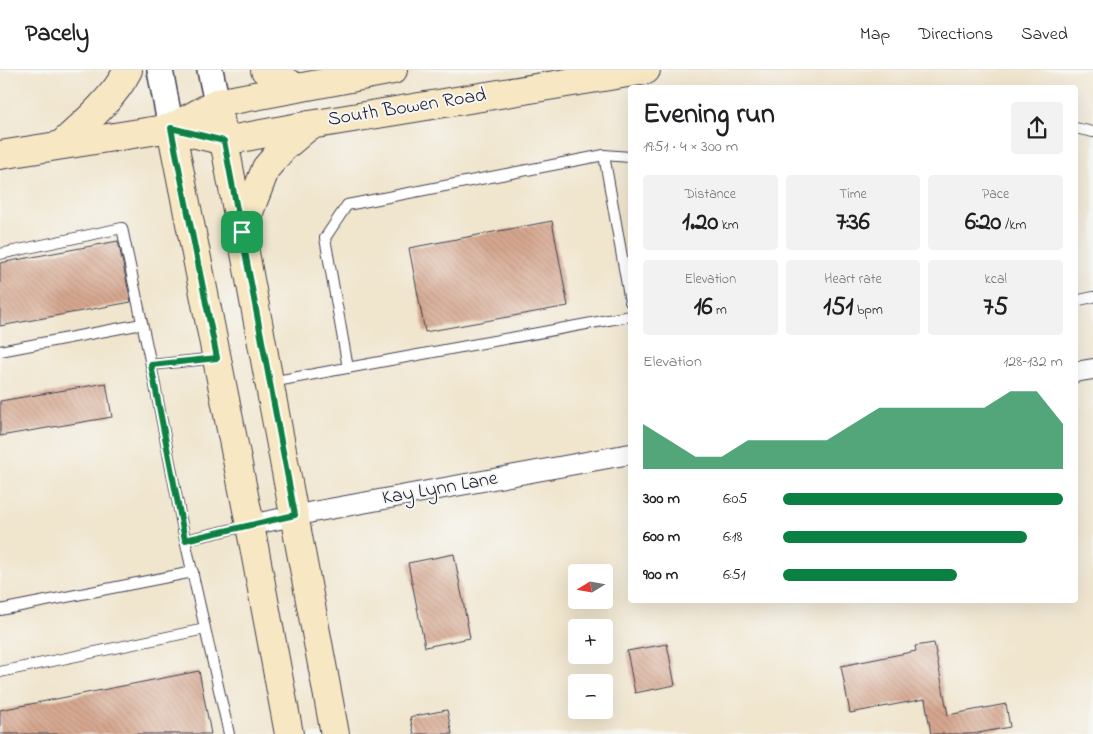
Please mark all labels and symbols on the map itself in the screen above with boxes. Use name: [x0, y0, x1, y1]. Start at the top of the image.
street label: South Bowen Road: [326, 81, 488, 135]
pin: [221, 211, 263, 253]
street label: Kay Lynn Lane: [380, 465, 500, 513]
north arrow: [568, 564, 612, 609]

